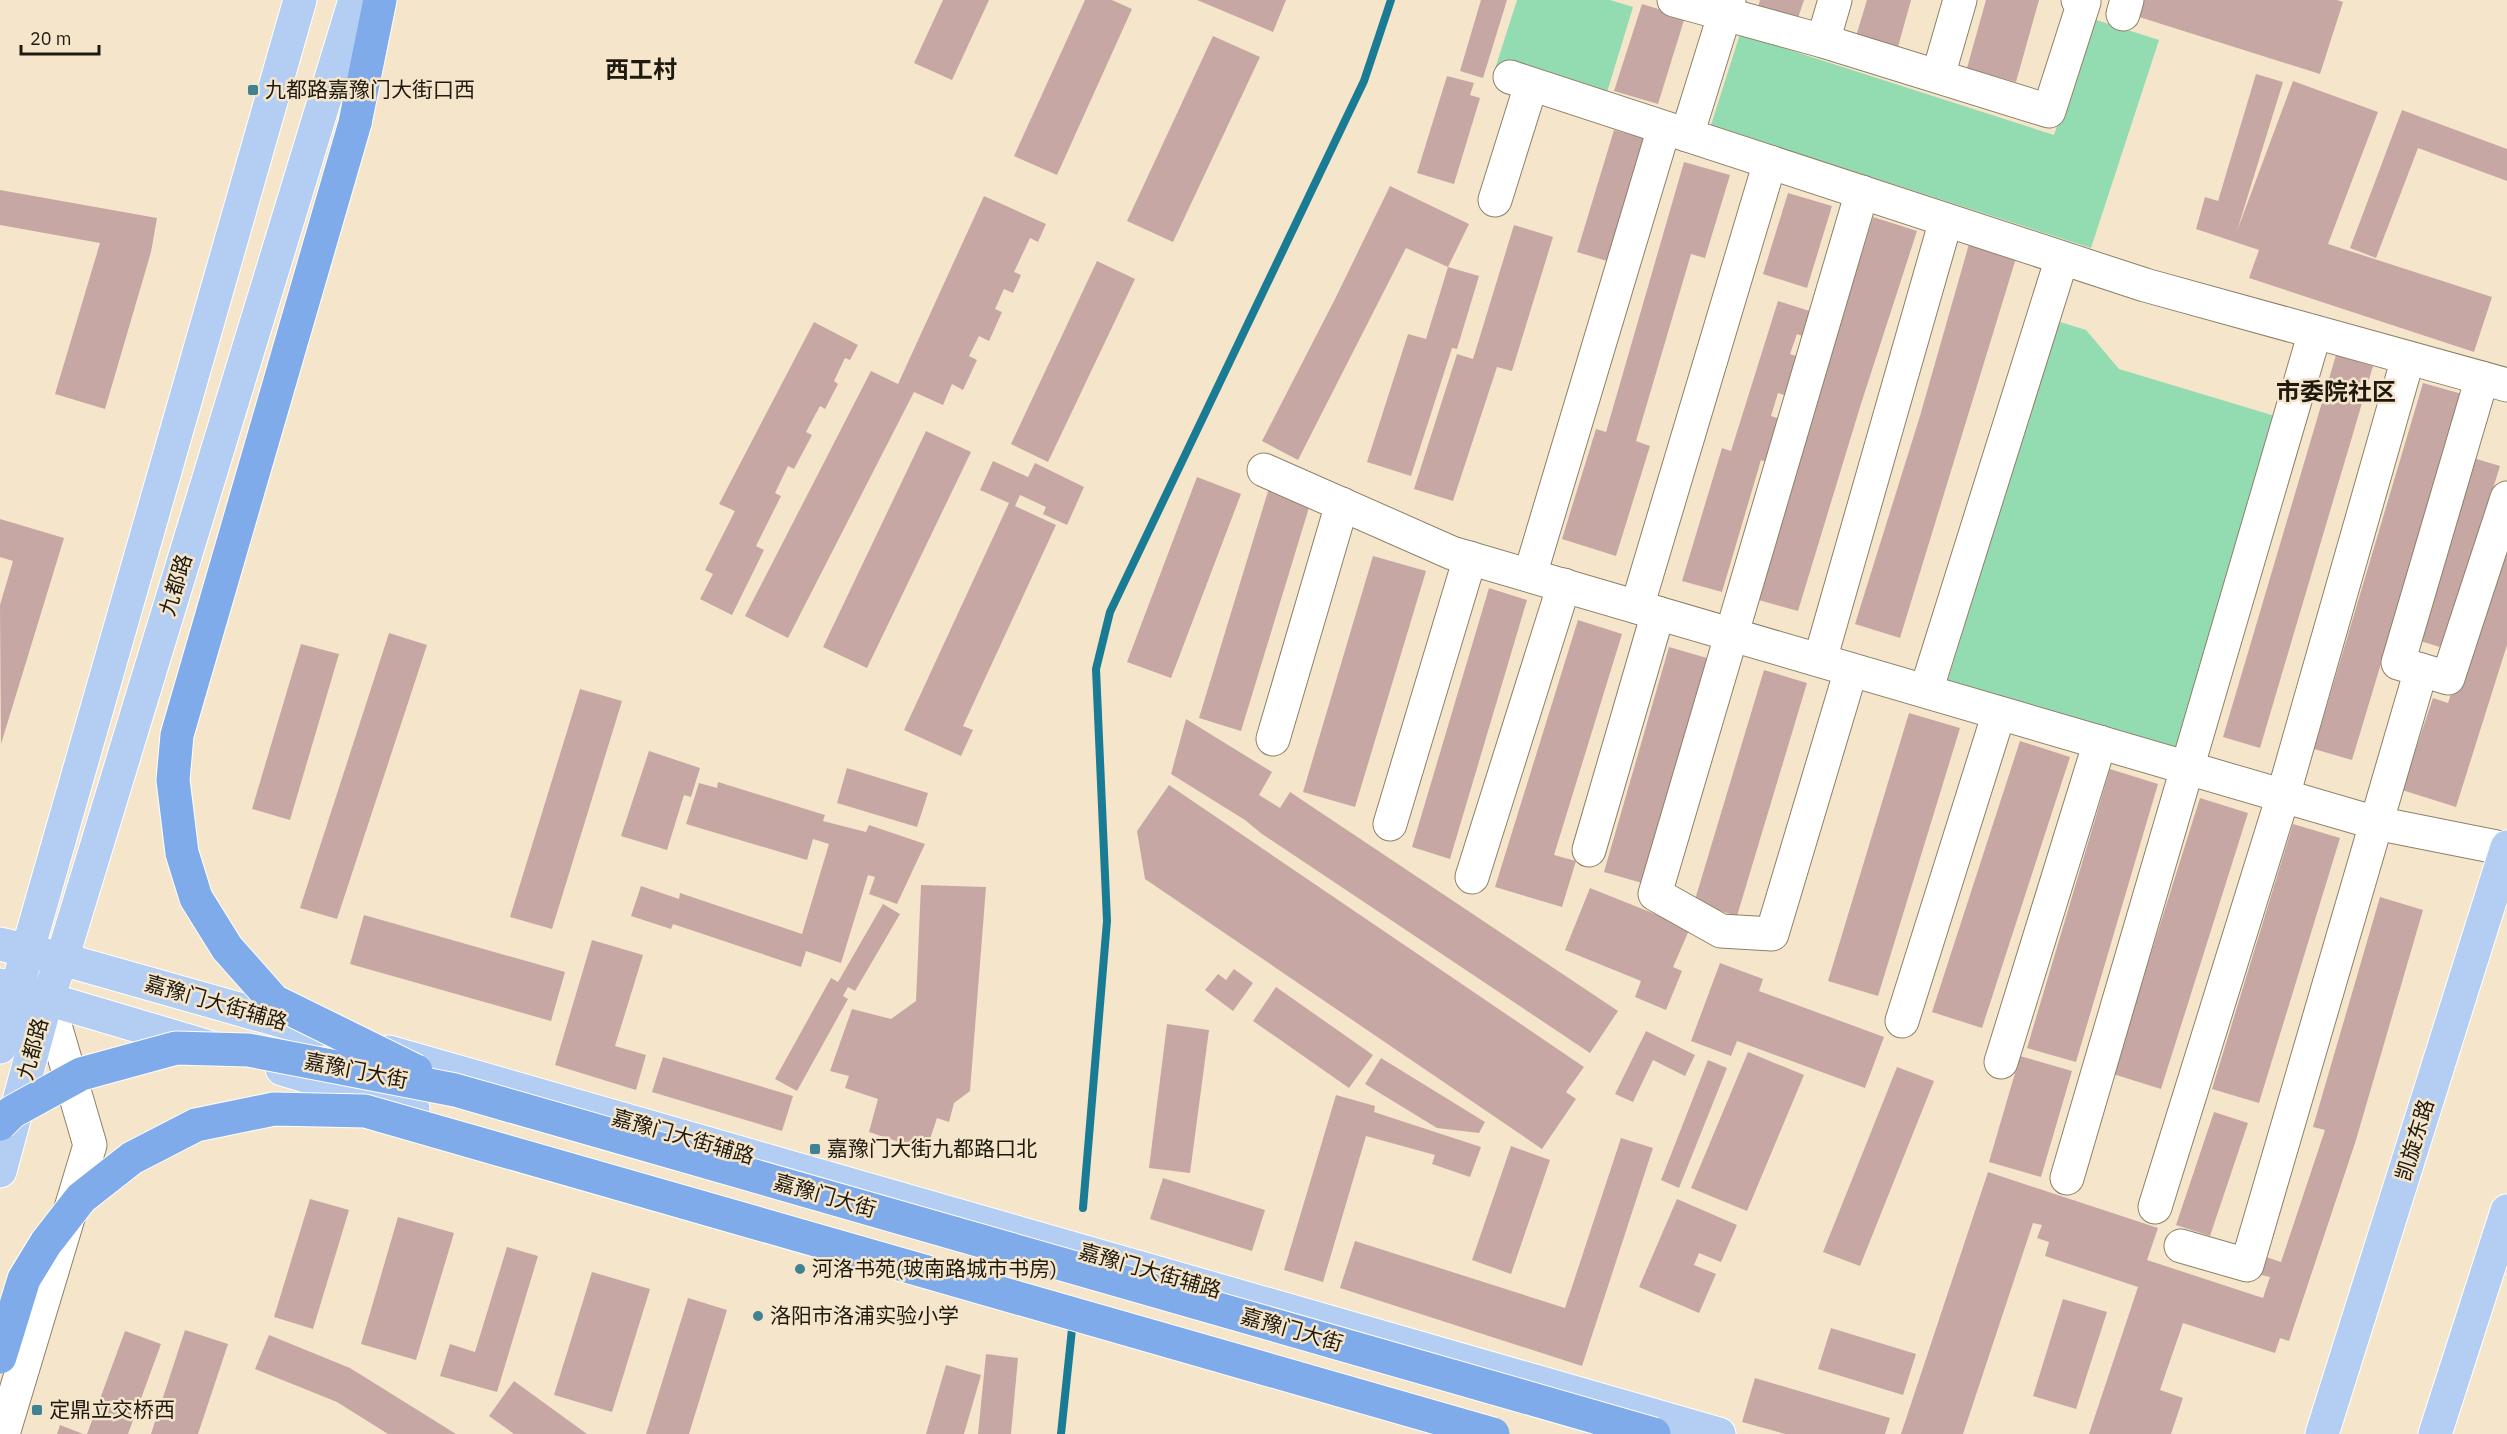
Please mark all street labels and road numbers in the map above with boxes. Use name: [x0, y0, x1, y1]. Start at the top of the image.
street label: 九都路: [152, 550, 198, 619]
street label: 嘉豫门大街辅路: [142, 968, 291, 1036]
street label: 九都路: [10, 1015, 54, 1083]
street label: 嘉豫门大街: [302, 1046, 410, 1094]
street label: 凯旋东路: [2388, 1095, 2440, 1184]
street label: 嘉豫门大街辅路: [609, 1102, 758, 1170]
street label: 嘉豫门大街: [771, 1167, 880, 1223]
street label: 嘉豫门大街辅路: [1076, 1236, 1225, 1304]
street label: 嘉豫门大街: [1238, 1301, 1347, 1357]

